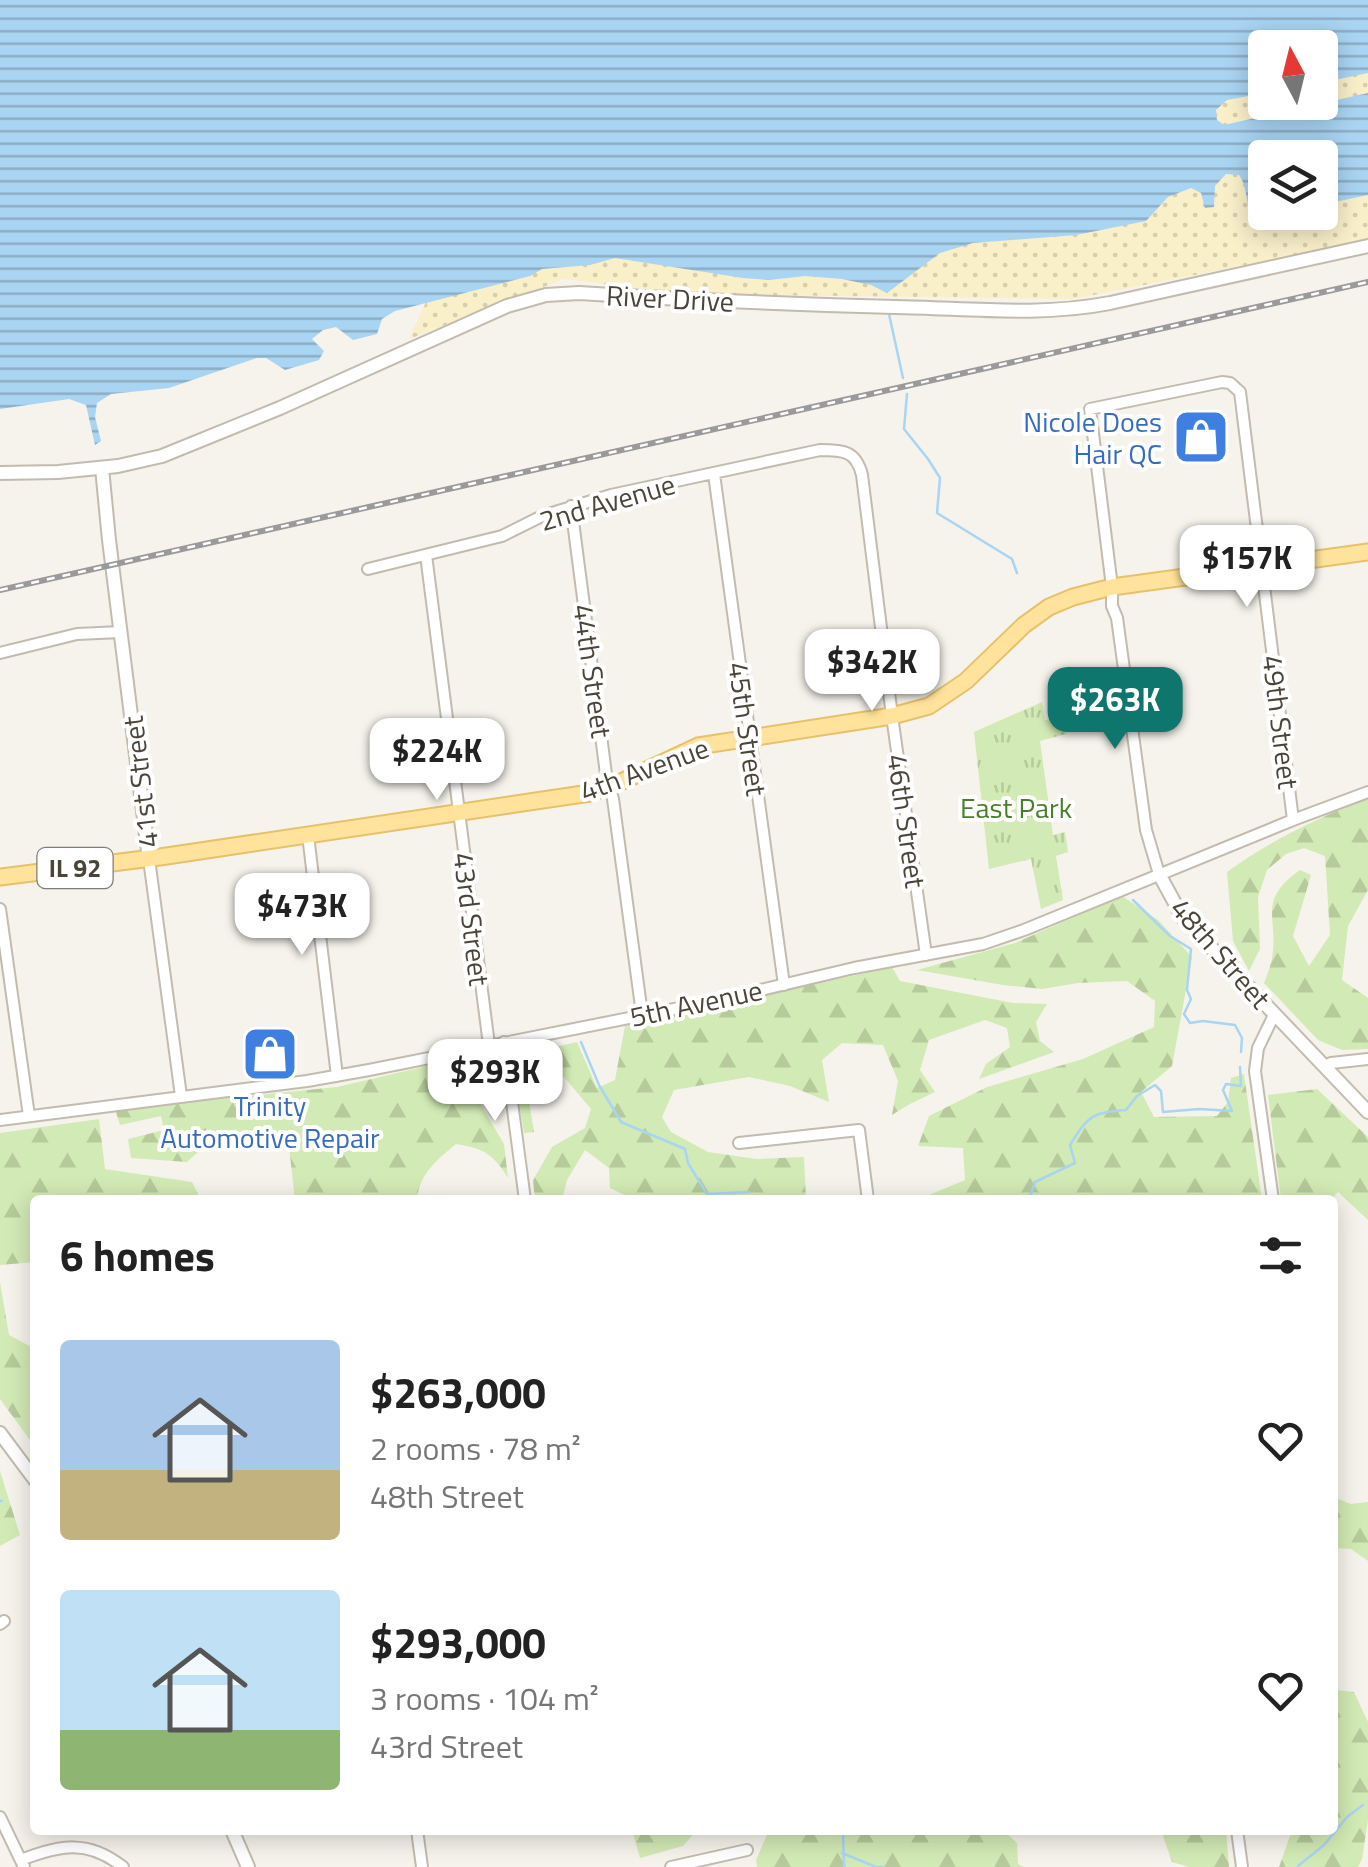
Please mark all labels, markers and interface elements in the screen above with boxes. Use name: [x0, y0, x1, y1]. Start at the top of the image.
north arrow: [1248, 30, 1338, 120]
map controls: [1248, 30, 1338, 230]
button: layers: [1248, 140, 1338, 230]
street label: River Drive: [605, 273, 735, 323]
place label: Nicole Does Hair QC: [1023, 400, 1162, 475]
shop icon: Nicole Does Hair QC: [1171, 407, 1231, 467]
street label: 2nd Avenue: [534, 462, 680, 542]
pin: $157K: [1177, 525, 1317, 610]
text: $157K: [1202, 533, 1292, 581]
street label: 44th Street: [562, 601, 624, 741]
pin: $342K: [802, 629, 942, 714]
text: $342K: [827, 637, 917, 685]
street label: 49th Street: [1251, 653, 1311, 792]
street label: 45th Street: [717, 659, 779, 799]
pin: $263K: [1045, 667, 1185, 752]
text: $263K: [1070, 675, 1160, 723]
street label: 41st Street: [111, 713, 169, 850]
pin: $224K: [367, 718, 507, 803]
text: $224K: [392, 726, 482, 774]
street label: 4th Avenue: [574, 726, 714, 812]
street label: 46th Street: [876, 751, 938, 891]
park label: East Park: [960, 786, 1072, 829]
road number: IL 92: [38, 848, 112, 888]
street label: 43rd Street: [443, 850, 502, 988]
pin: $473K: [232, 873, 372, 958]
text: $473K: [257, 881, 347, 929]
street label: 48th Street: [1161, 888, 1281, 1018]
street label: 5th Avenue: [626, 968, 766, 1038]
shop icon: Trinity Automotive Repair: [240, 1024, 300, 1084]
pin: $293K: [425, 1039, 565, 1124]
text: $293K: [450, 1047, 540, 1095]
place label: Trinity Automotive Repair: [160, 1084, 380, 1159]
text: 6 homes: [60, 1223, 215, 1287]
icon: filters: [1253, 1228, 1308, 1283]
text: $263,000: [370, 1360, 546, 1424]
icon: home: [140, 1380, 260, 1500]
icon: heart: [1253, 1413, 1308, 1468]
text: 2 rooms · 78 m²: [370, 1424, 581, 1472]
text: 48th Street: [370, 1472, 524, 1520]
text: $293,000: [370, 1610, 546, 1674]
icon: home: [140, 1630, 260, 1750]
icon: heart: [1253, 1663, 1308, 1718]
text: 3 rooms · 104 m²: [370, 1674, 599, 1722]
text: 43rd Street: [370, 1722, 523, 1770]

